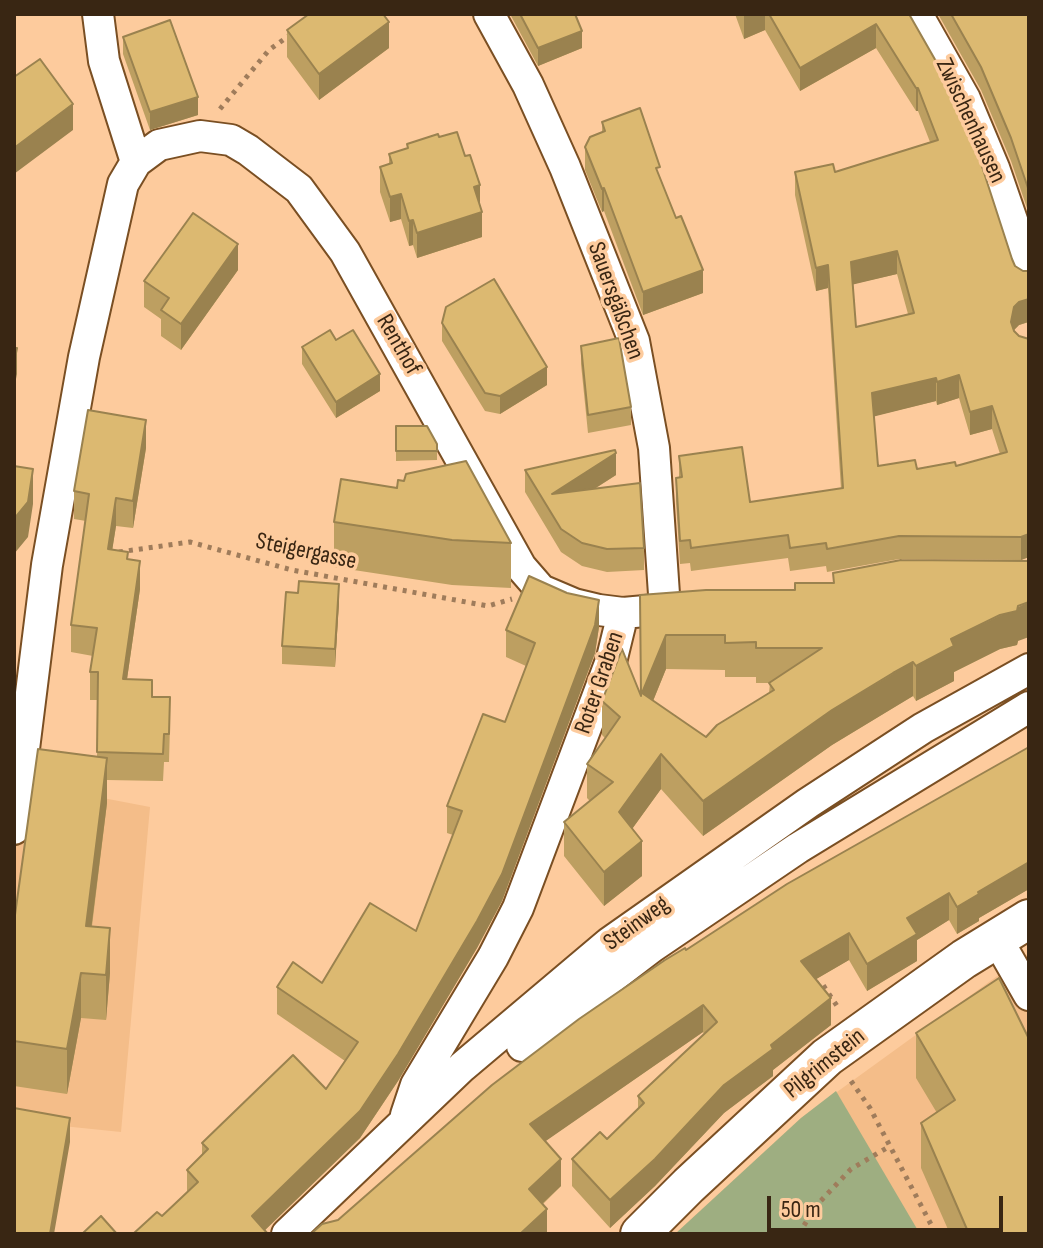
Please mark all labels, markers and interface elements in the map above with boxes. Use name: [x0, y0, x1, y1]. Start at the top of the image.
street label: Zwischenhausen: [929, 54, 1011, 188]
street label: Sauersgäßchen: [581, 238, 649, 364]
street label: Renthof: [369, 310, 427, 380]
street label: Steigergasse: [253, 527, 359, 577]
street label: Roter Graben: [569, 628, 631, 738]
street label: Steinweg: [598, 890, 676, 958]
street label: Pilgrimstein: [779, 1023, 871, 1105]
scale bar: [771, 1180, 1007, 1230]
text: 50 m: [781, 1195, 821, 1224]

